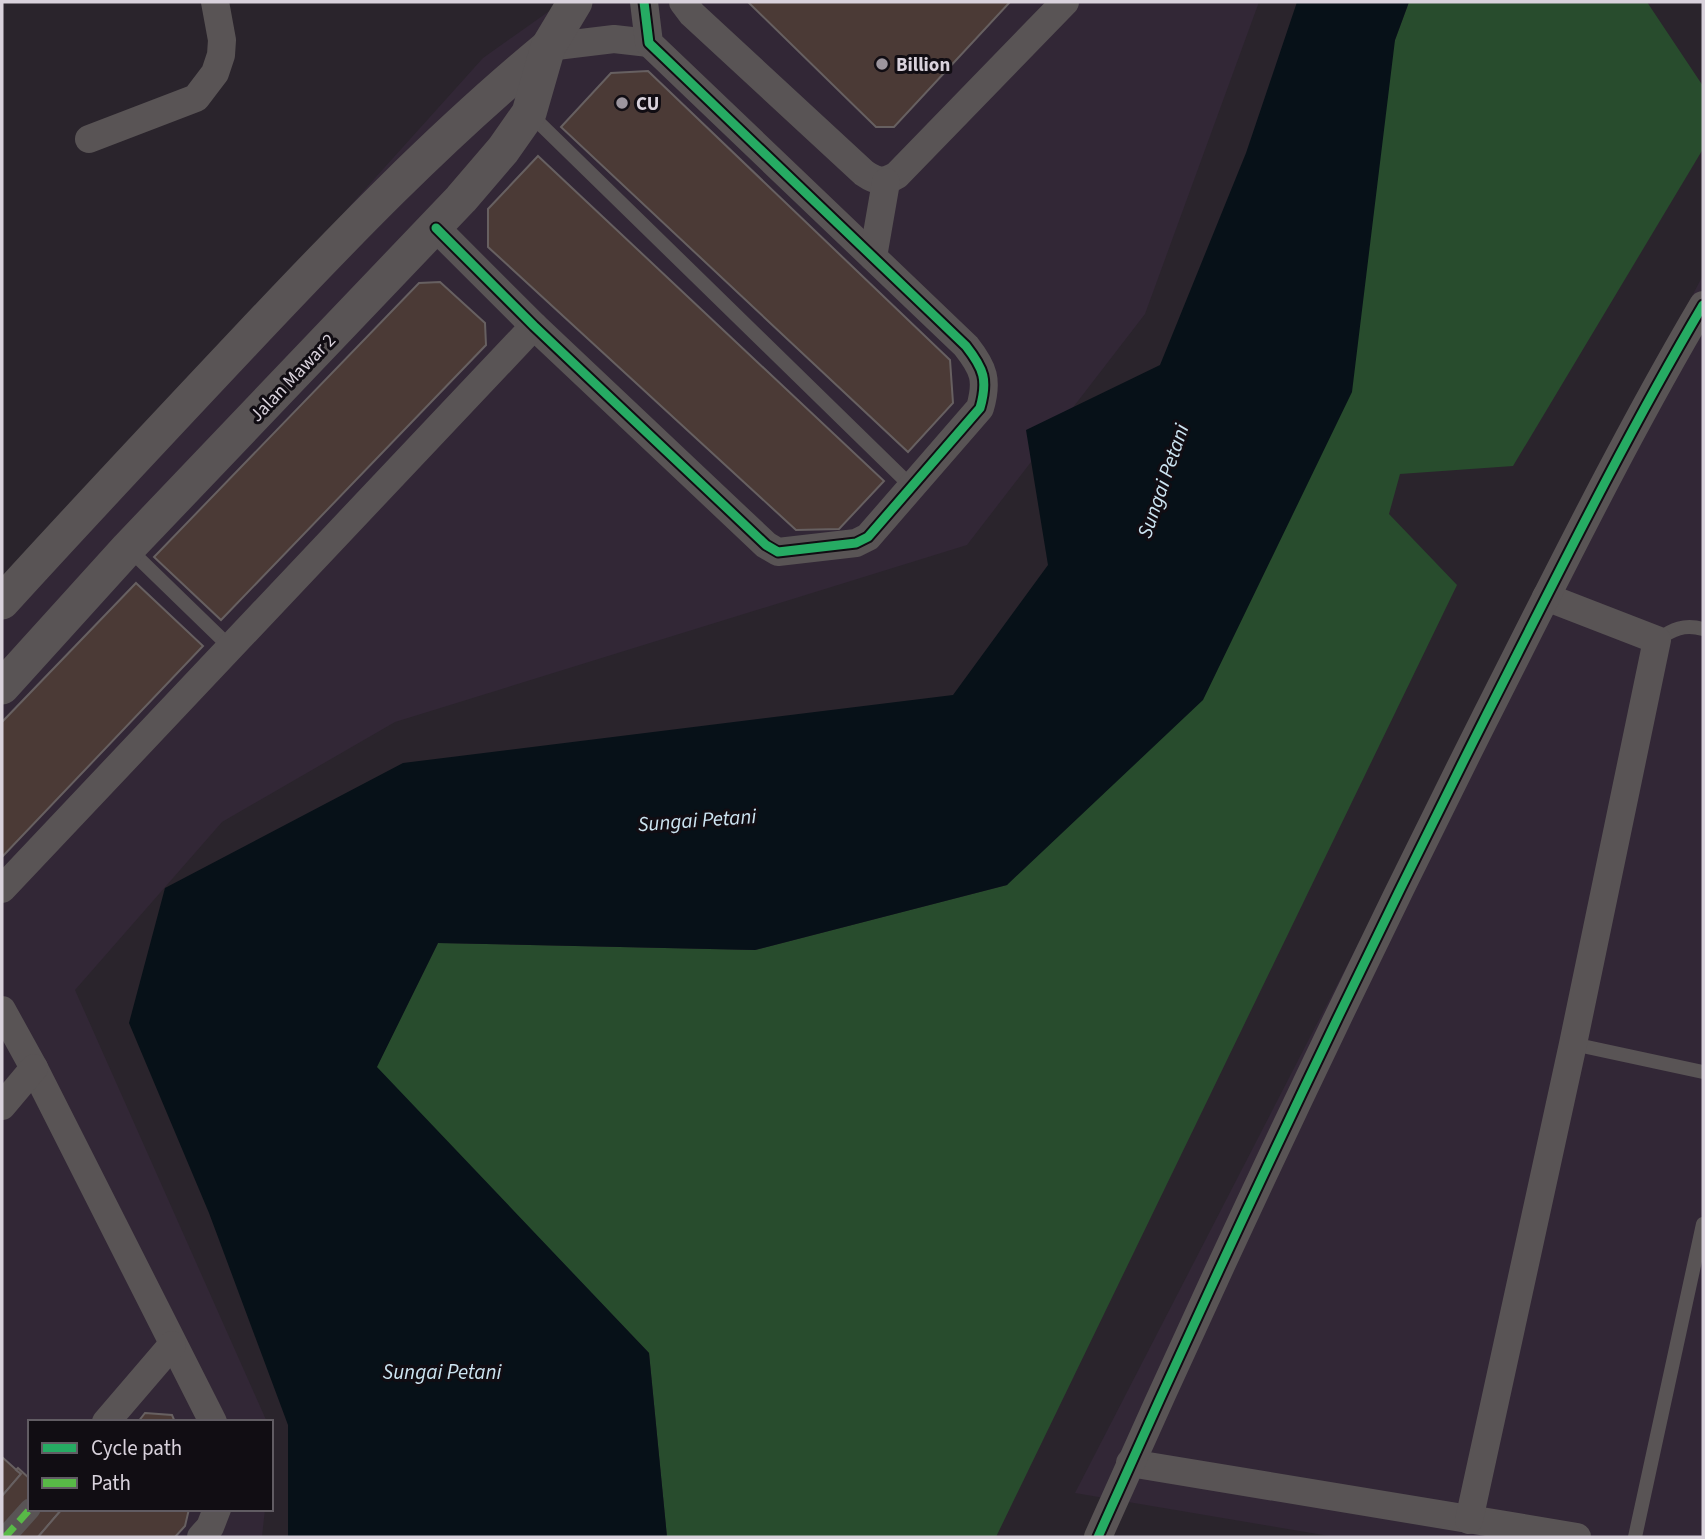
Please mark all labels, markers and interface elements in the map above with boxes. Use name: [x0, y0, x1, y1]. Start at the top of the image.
place label: Billion: [896, 52, 950, 79]
marker: Billion: [874, 56, 890, 72]
place label: CU: [636, 91, 659, 118]
marker: CU: [614, 95, 630, 111]
street label: Jalan Mawar 2: [244, 328, 342, 428]
water label: Sungai Petani: [1129, 419, 1197, 542]
water label: Sungai Petani: [637, 801, 758, 839]
water label: Sungai Petani: [383, 1357, 502, 1387]
legend: [28, 1420, 273, 1511]
text: Cycle path: [91, 1433, 182, 1463]
text: Path: [91, 1468, 131, 1498]

